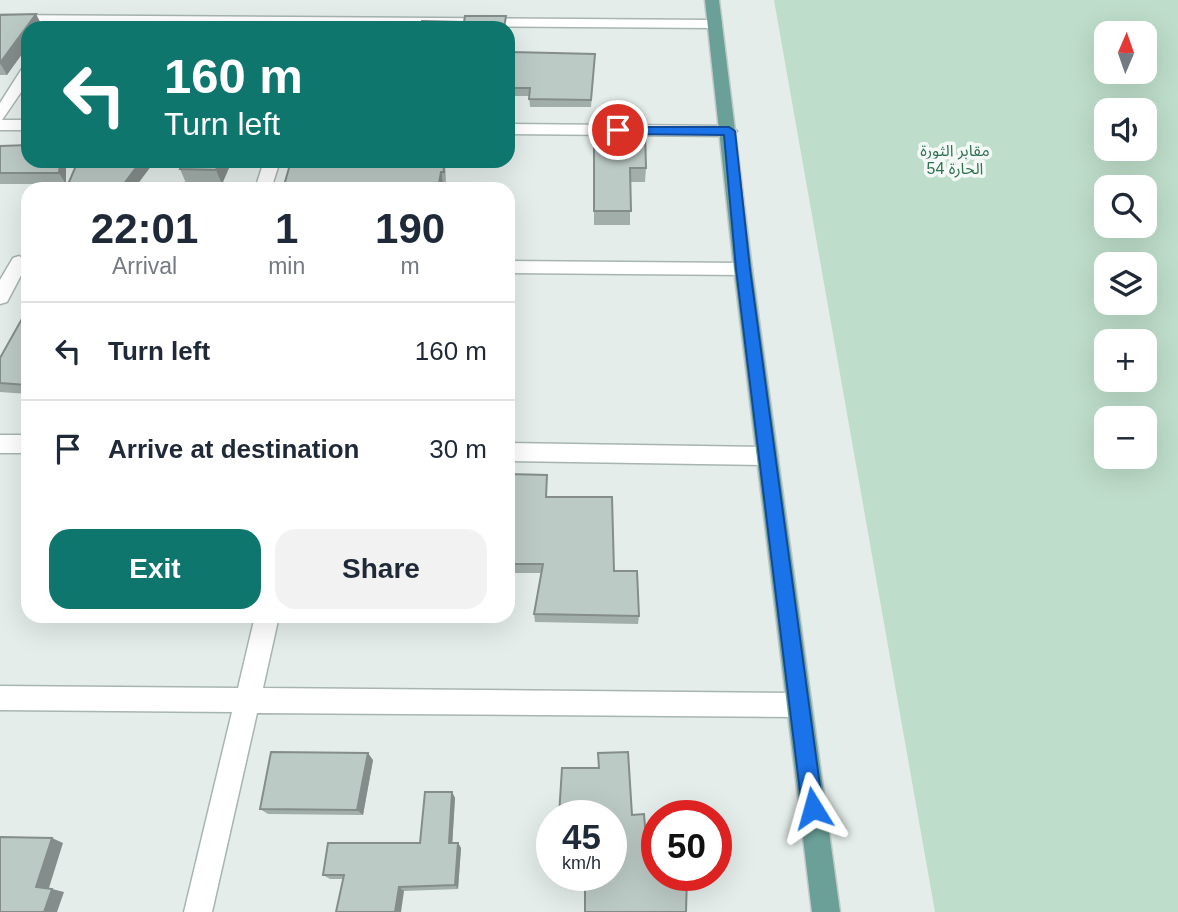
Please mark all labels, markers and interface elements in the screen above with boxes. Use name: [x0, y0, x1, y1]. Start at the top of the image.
north arrow: [1094, 21, 1157, 84]
map controls: [1094, 21, 1157, 469]
icon: left: [49, 49, 140, 140]
text: 160 m: [164, 49, 303, 103]
button: sound: [1094, 98, 1157, 161]
pin: [588, 100, 648, 160]
text: Turn left: [164, 106, 280, 142]
icon: arrive: [599, 111, 637, 149]
park label: مقابر الثورة الحارة 54: [920, 142, 990, 178]
button: search: [1094, 175, 1157, 238]
text: 22:01: [91, 205, 198, 252]
text: 1: [275, 205, 298, 252]
text: 190: [375, 205, 445, 252]
button: layers: [1094, 252, 1157, 315]
text: Arrival: [112, 253, 177, 279]
text: min: [268, 253, 305, 279]
text: m: [401, 253, 420, 279]
button: +: [1094, 329, 1157, 392]
icon: left: [49, 332, 87, 370]
text: Turn left: [108, 336, 210, 366]
text: 160 m: [415, 336, 487, 366]
button: −: [1094, 406, 1157, 469]
icon: arrive: [49, 430, 87, 468]
text: Arrive at destination: [108, 434, 359, 464]
text: 30 m: [429, 434, 487, 464]
button: Exit: [49, 529, 261, 609]
button: Share: [275, 529, 487, 609]
position arrow: [776, 771, 850, 845]
speed limit sign: 50: [641, 800, 732, 891]
text: 45: [562, 817, 601, 856]
text: km/h: [562, 853, 601, 873]

